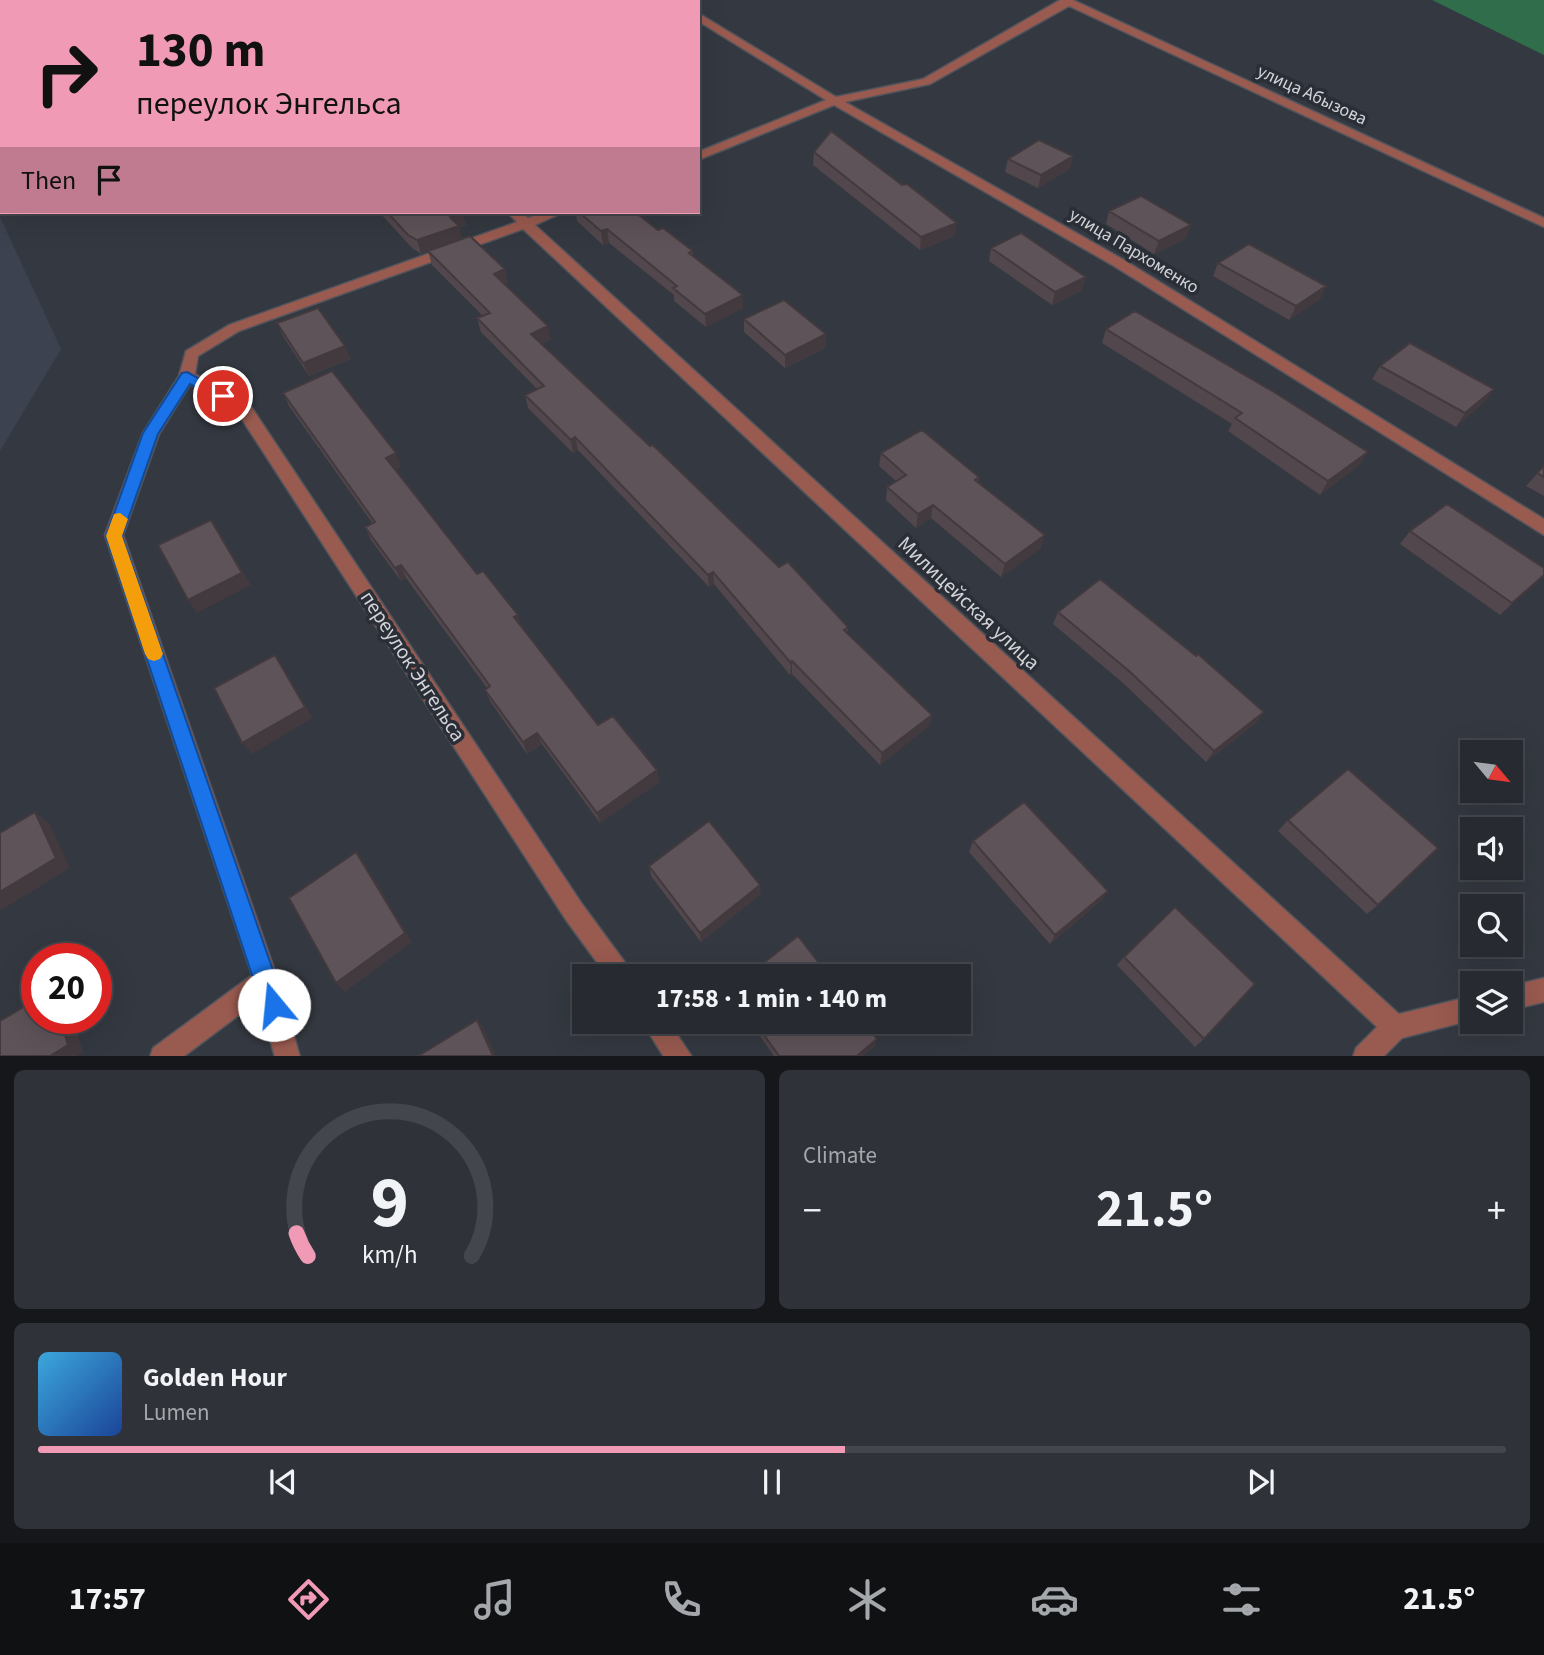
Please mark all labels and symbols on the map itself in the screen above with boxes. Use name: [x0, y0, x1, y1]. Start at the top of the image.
street label: улица Абызова: [1253, 59, 1371, 131]
street label: улица Пархоменко: [1064, 202, 1204, 300]
pin: [193, 366, 253, 426]
street label: Милицейская улица: [891, 529, 1047, 677]
street label: переулок Энгельса: [353, 585, 473, 747]
north arrow: [1460, 740, 1522, 803]
speed limit sign: 20: [21, 943, 112, 1034]
position arrow: [237, 968, 311, 1042]

